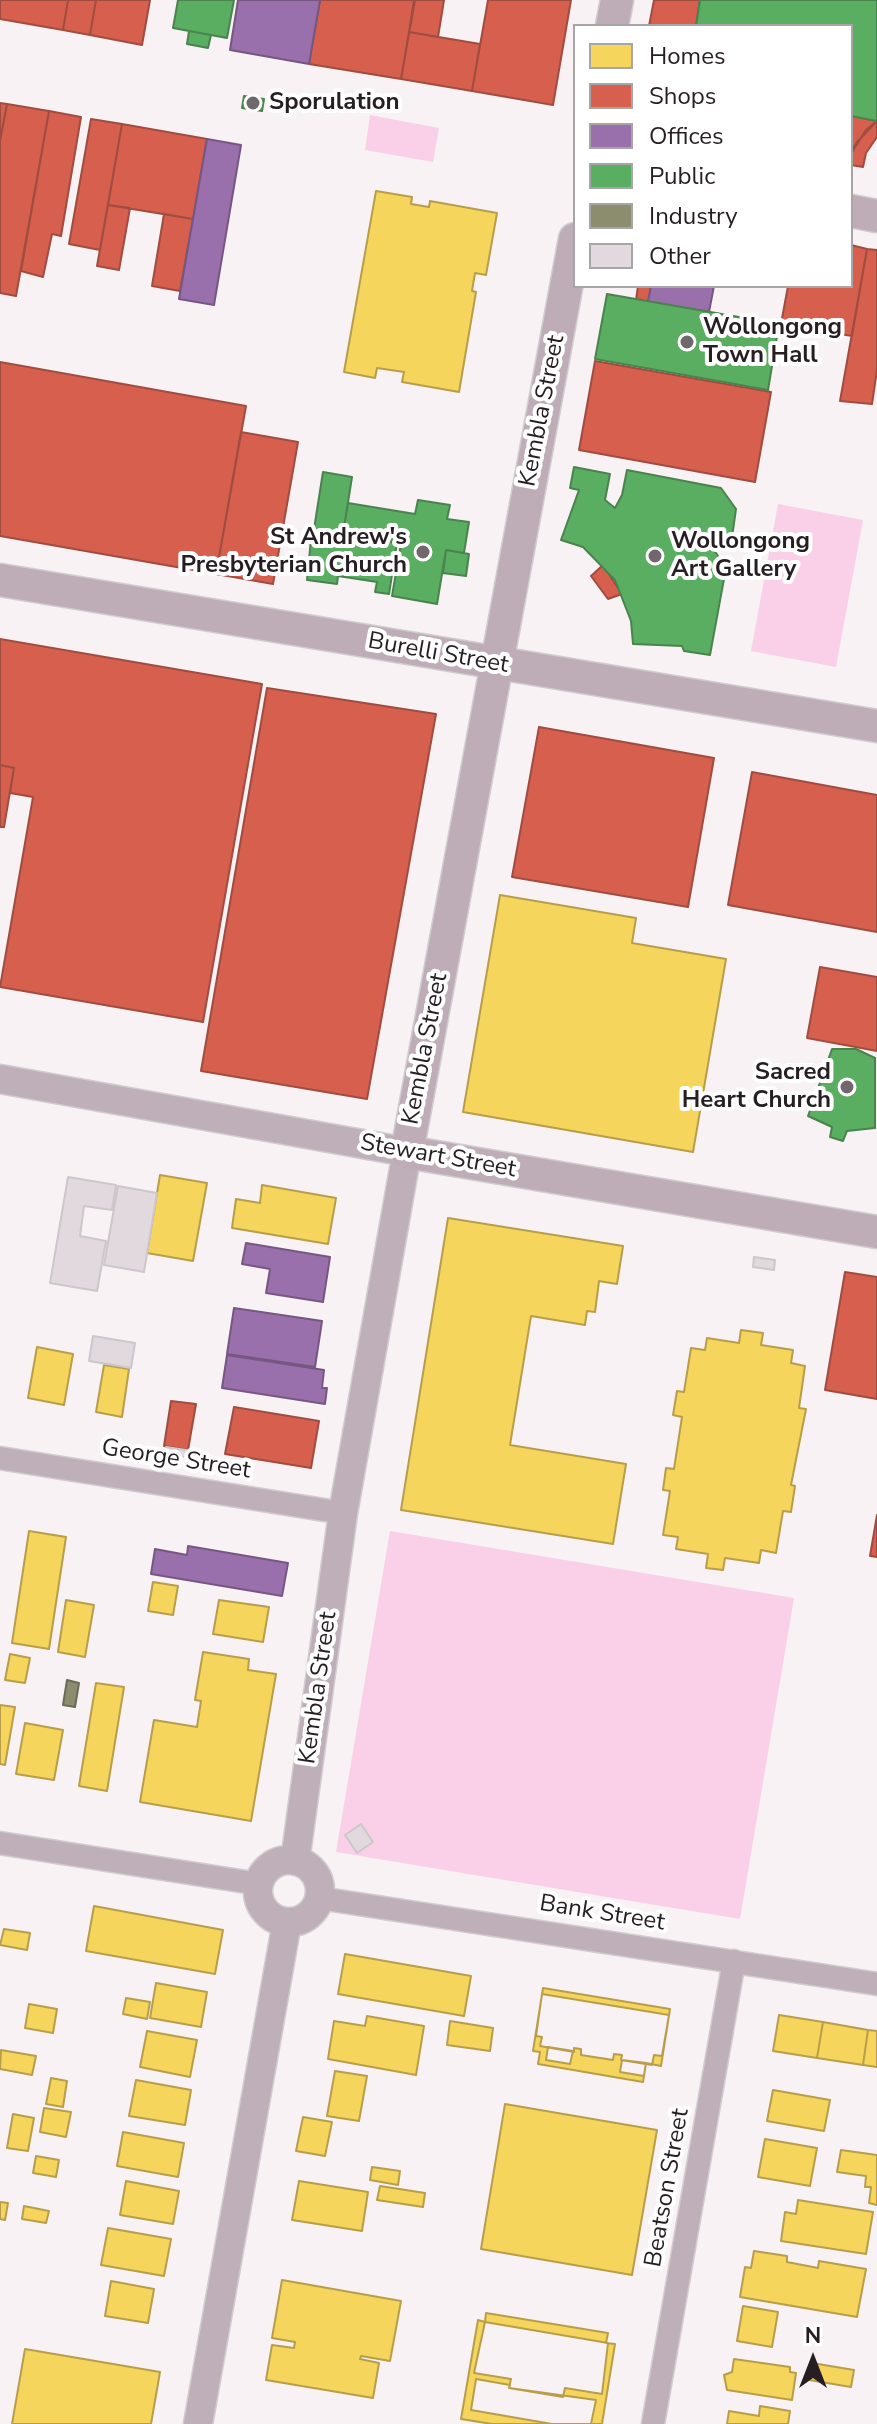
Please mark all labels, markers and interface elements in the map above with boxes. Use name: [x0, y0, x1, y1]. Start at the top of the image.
legend: [573, 24, 853, 288]
text: Homes: [649, 40, 725, 72]
text: Shops: [649, 80, 716, 112]
place label: Sporulation: [269, 89, 400, 117]
marker: Sporulation: [244, 94, 262, 112]
text: Offices: [649, 120, 724, 152]
text: Public: [649, 160, 715, 192]
text: Industry: [649, 200, 738, 232]
text: Other: [649, 240, 711, 272]
place label: Wollongong Town Hall: [703, 314, 842, 370]
street label: Kembla Street: [514, 333, 572, 489]
marker: Wollongong Town Hall: [678, 333, 696, 351]
place label: St Andrew's Presbyterian Church: [180, 524, 407, 580]
place label: Wollongong Art Gallery: [671, 528, 810, 584]
marker: St Andrew's Presbyterian Church: [414, 543, 432, 561]
marker: Wollongong Art Gallery: [646, 547, 664, 565]
street label: Burelli Street: [365, 627, 511, 681]
street label: Kembla Street: [397, 971, 455, 1127]
place label: Sacred Heart Church: [682, 1059, 831, 1115]
marker: Sacred Heart Church: [838, 1078, 856, 1096]
street label: Stewart Street: [358, 1129, 518, 1185]
street label: George Street: [99, 1434, 253, 1486]
street label: Kembla Street: [294, 1610, 344, 1766]
street label: Bank Street: [537, 1890, 667, 1938]
street label: Beatson Street: [640, 2107, 696, 2269]
north arrow: [773, 2320, 853, 2400]
text: N: [805, 2321, 821, 2351]

